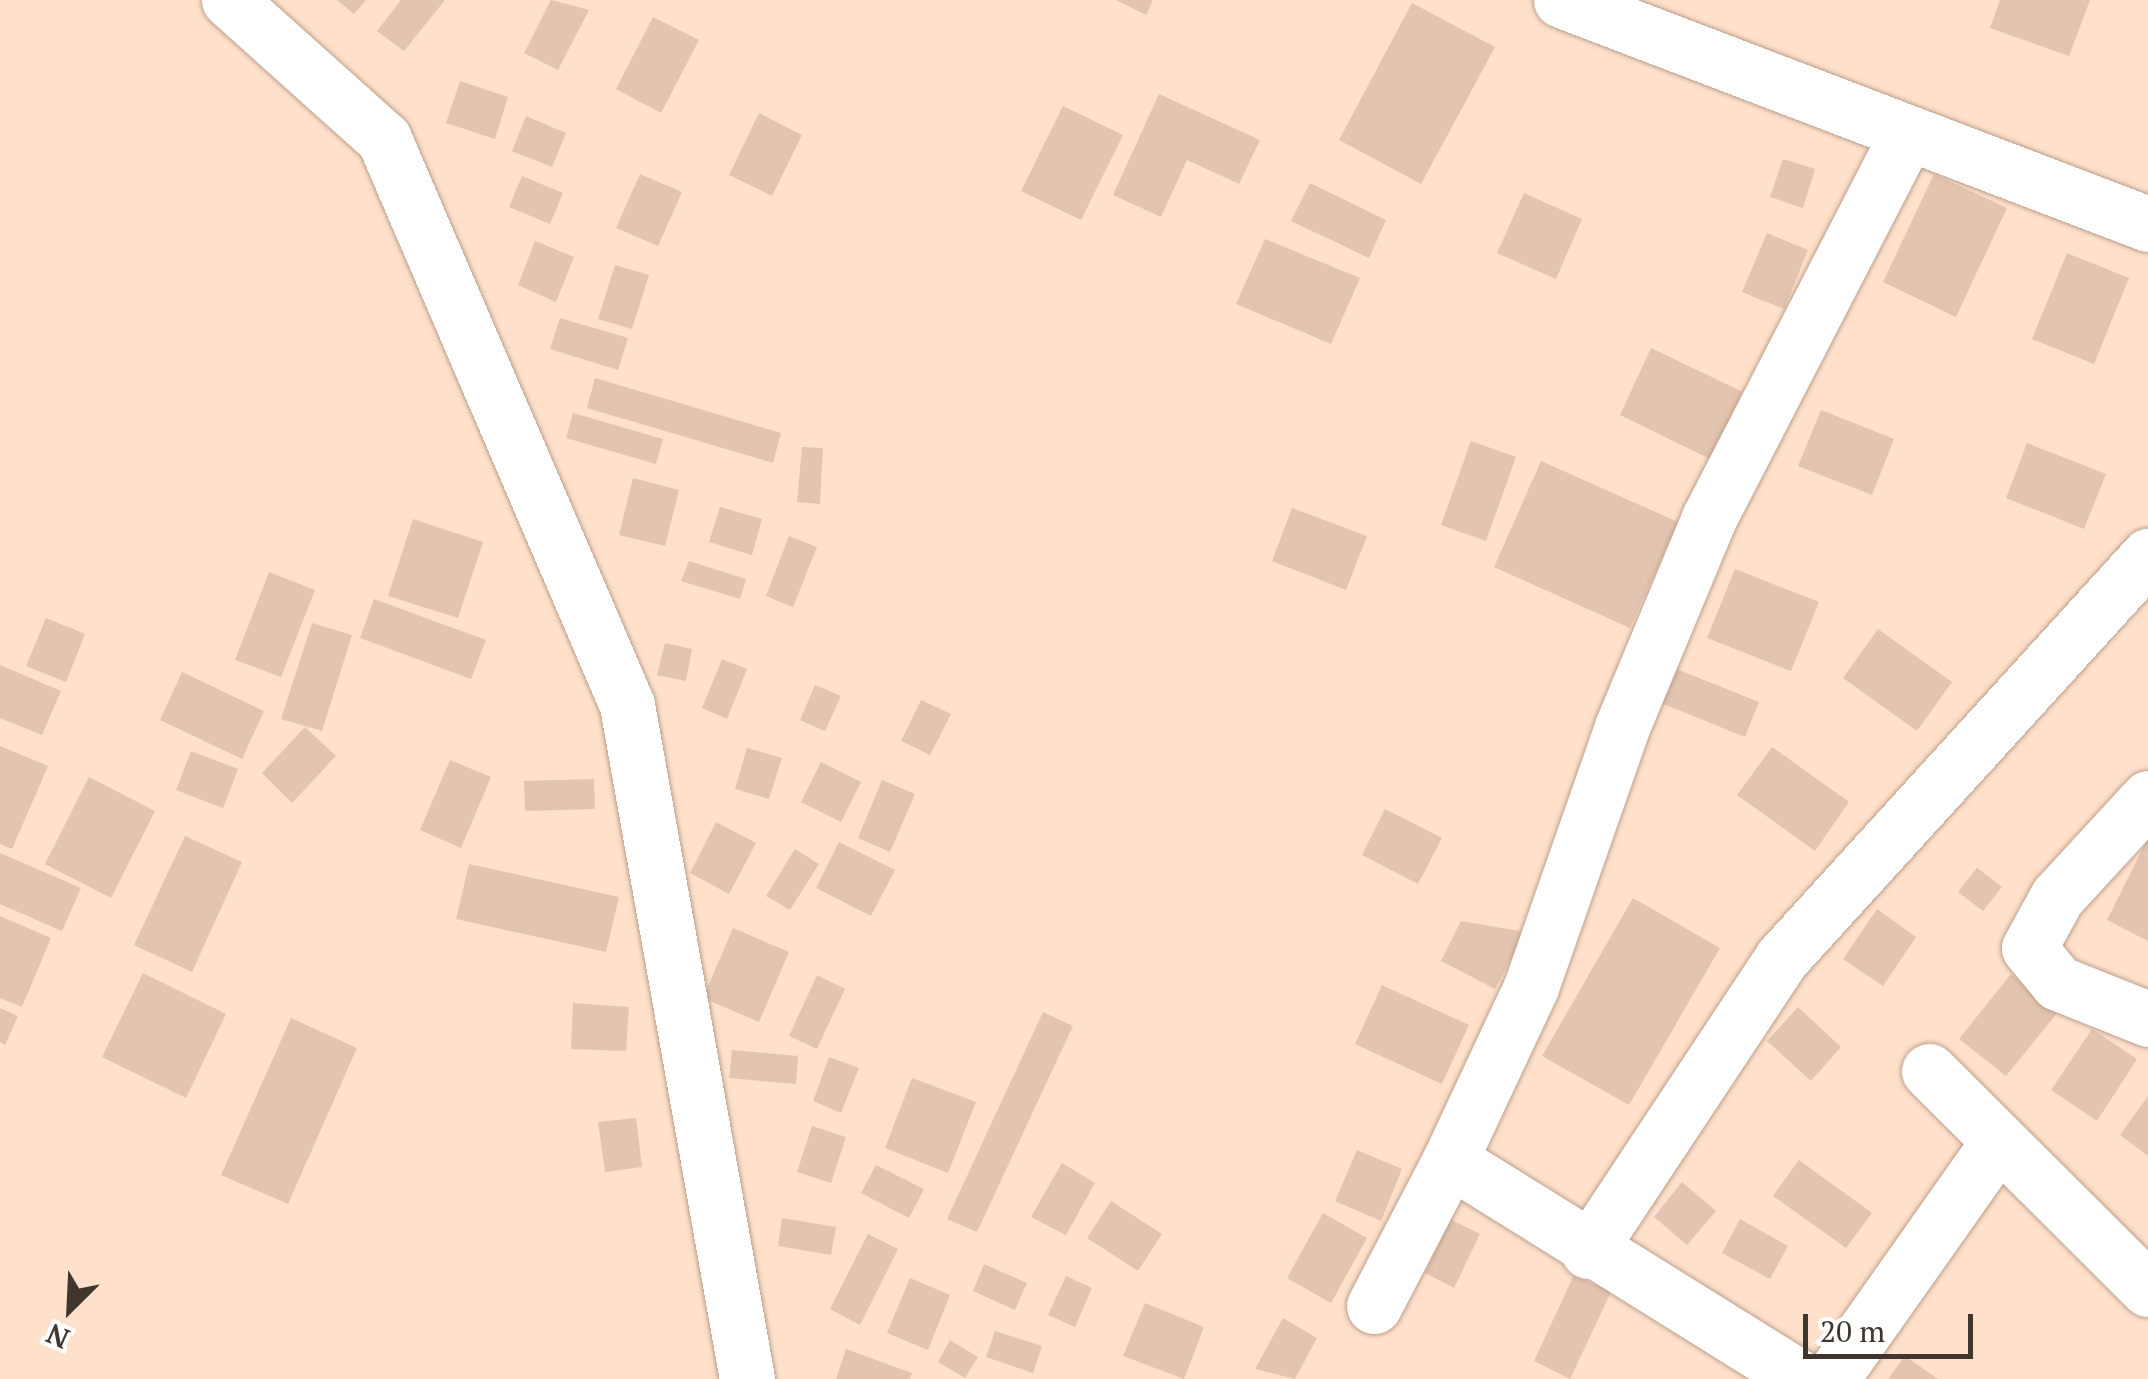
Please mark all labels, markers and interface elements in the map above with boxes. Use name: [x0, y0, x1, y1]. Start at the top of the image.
north arrow: [20, 1259, 120, 1359]
scale bar: [1808, 1294, 1978, 1356]
text: 20 m: [1820, 1311, 1885, 1351]
text: N: [40, 1316, 75, 1358]

